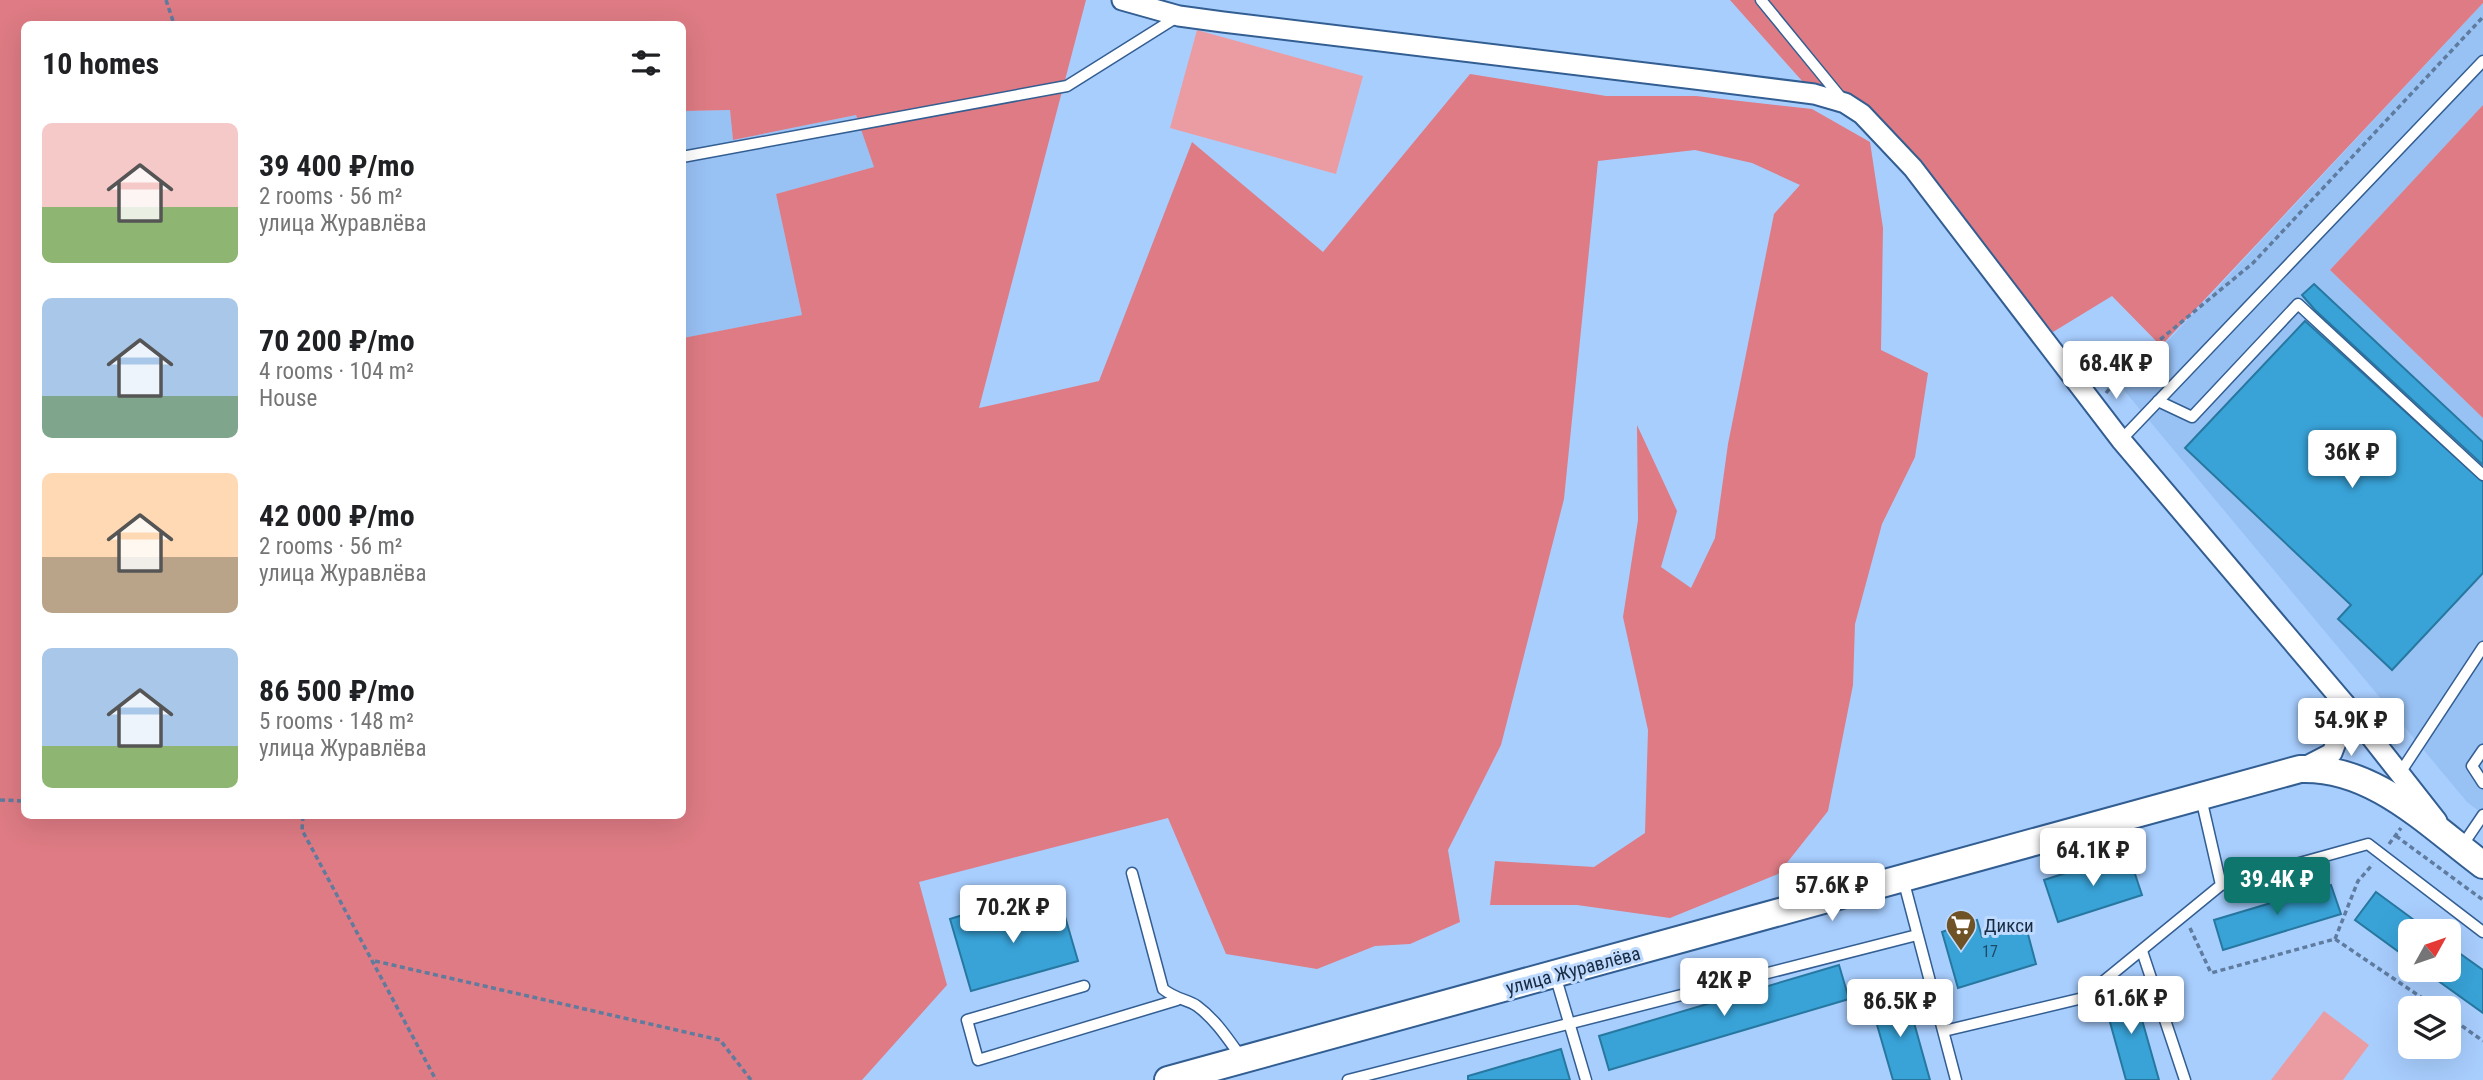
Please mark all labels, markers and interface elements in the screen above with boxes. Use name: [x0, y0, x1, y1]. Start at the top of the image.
icon: filters: [627, 44, 665, 82]
text: 10 homes: [42, 46, 159, 81]
text: 39 400 ₽/mo: [259, 148, 415, 183]
icon: home: [98, 151, 182, 235]
text: 2 rooms · 56 m²: [259, 183, 402, 210]
text: улица Журавлёва: [259, 210, 426, 237]
text: 70 200 ₽/mo: [259, 323, 415, 358]
icon: home: [98, 326, 182, 410]
pin: 68.4K ₽: [2051, 342, 2181, 401]
text: 68.4K ₽: [2079, 350, 2153, 377]
text: 4 rooms · 104 m²: [259, 358, 414, 385]
text: House: [259, 385, 317, 412]
pin: 36K ₽: [2303, 430, 2401, 490]
text: 36K ₽: [2324, 439, 2380, 466]
text: 42 000 ₽/mo: [259, 498, 415, 533]
icon: home: [98, 501, 182, 585]
text: 2 rooms · 56 m²: [259, 533, 402, 560]
text: улица Журавлёва: [259, 560, 426, 587]
text: 86 500 ₽/mo: [259, 673, 415, 708]
icon: home: [98, 676, 182, 760]
pin: 54.9K ₽: [2286, 698, 2416, 758]
text: 54.9K ₽: [2314, 707, 2388, 734]
text: 5 rooms · 148 m²: [259, 708, 414, 735]
text: улица Журавлёва: [259, 735, 426, 762]
pin: 64.1K ₽: [2028, 828, 2158, 888]
text: 64.1K ₽: [2056, 837, 2130, 864]
pin: 39.4K ₽: [2212, 858, 2342, 917]
pin: 57.6K ₽: [1767, 864, 1897, 923]
text: 39.4K ₽: [2240, 866, 2314, 893]
text: 57.6K ₽: [1795, 872, 1869, 899]
pin: 70.2K ₽: [948, 886, 1078, 945]
text: 70.2K ₽: [976, 894, 1050, 921]
supermarket icon: Дикси: [1944, 908, 1978, 952]
place label: Дикси: [1984, 914, 2034, 937]
north arrow: [2398, 919, 2460, 982]
map controls: [2398, 919, 2461, 1059]
street label: улица Журавлёва: [1503, 941, 1643, 999]
house number: 17: [1982, 942, 1998, 961]
pin: 42K ₽: [1675, 958, 1773, 1018]
text: 42K ₽: [1696, 967, 1752, 994]
pin: 61.6K ₽: [2066, 976, 2196, 1036]
pin: 86.5K ₽: [1835, 979, 1965, 1039]
text: 61.6K ₽: [2094, 985, 2168, 1012]
text: 86.5K ₽: [1863, 988, 1937, 1015]
button: layers: [2398, 996, 2461, 1059]

